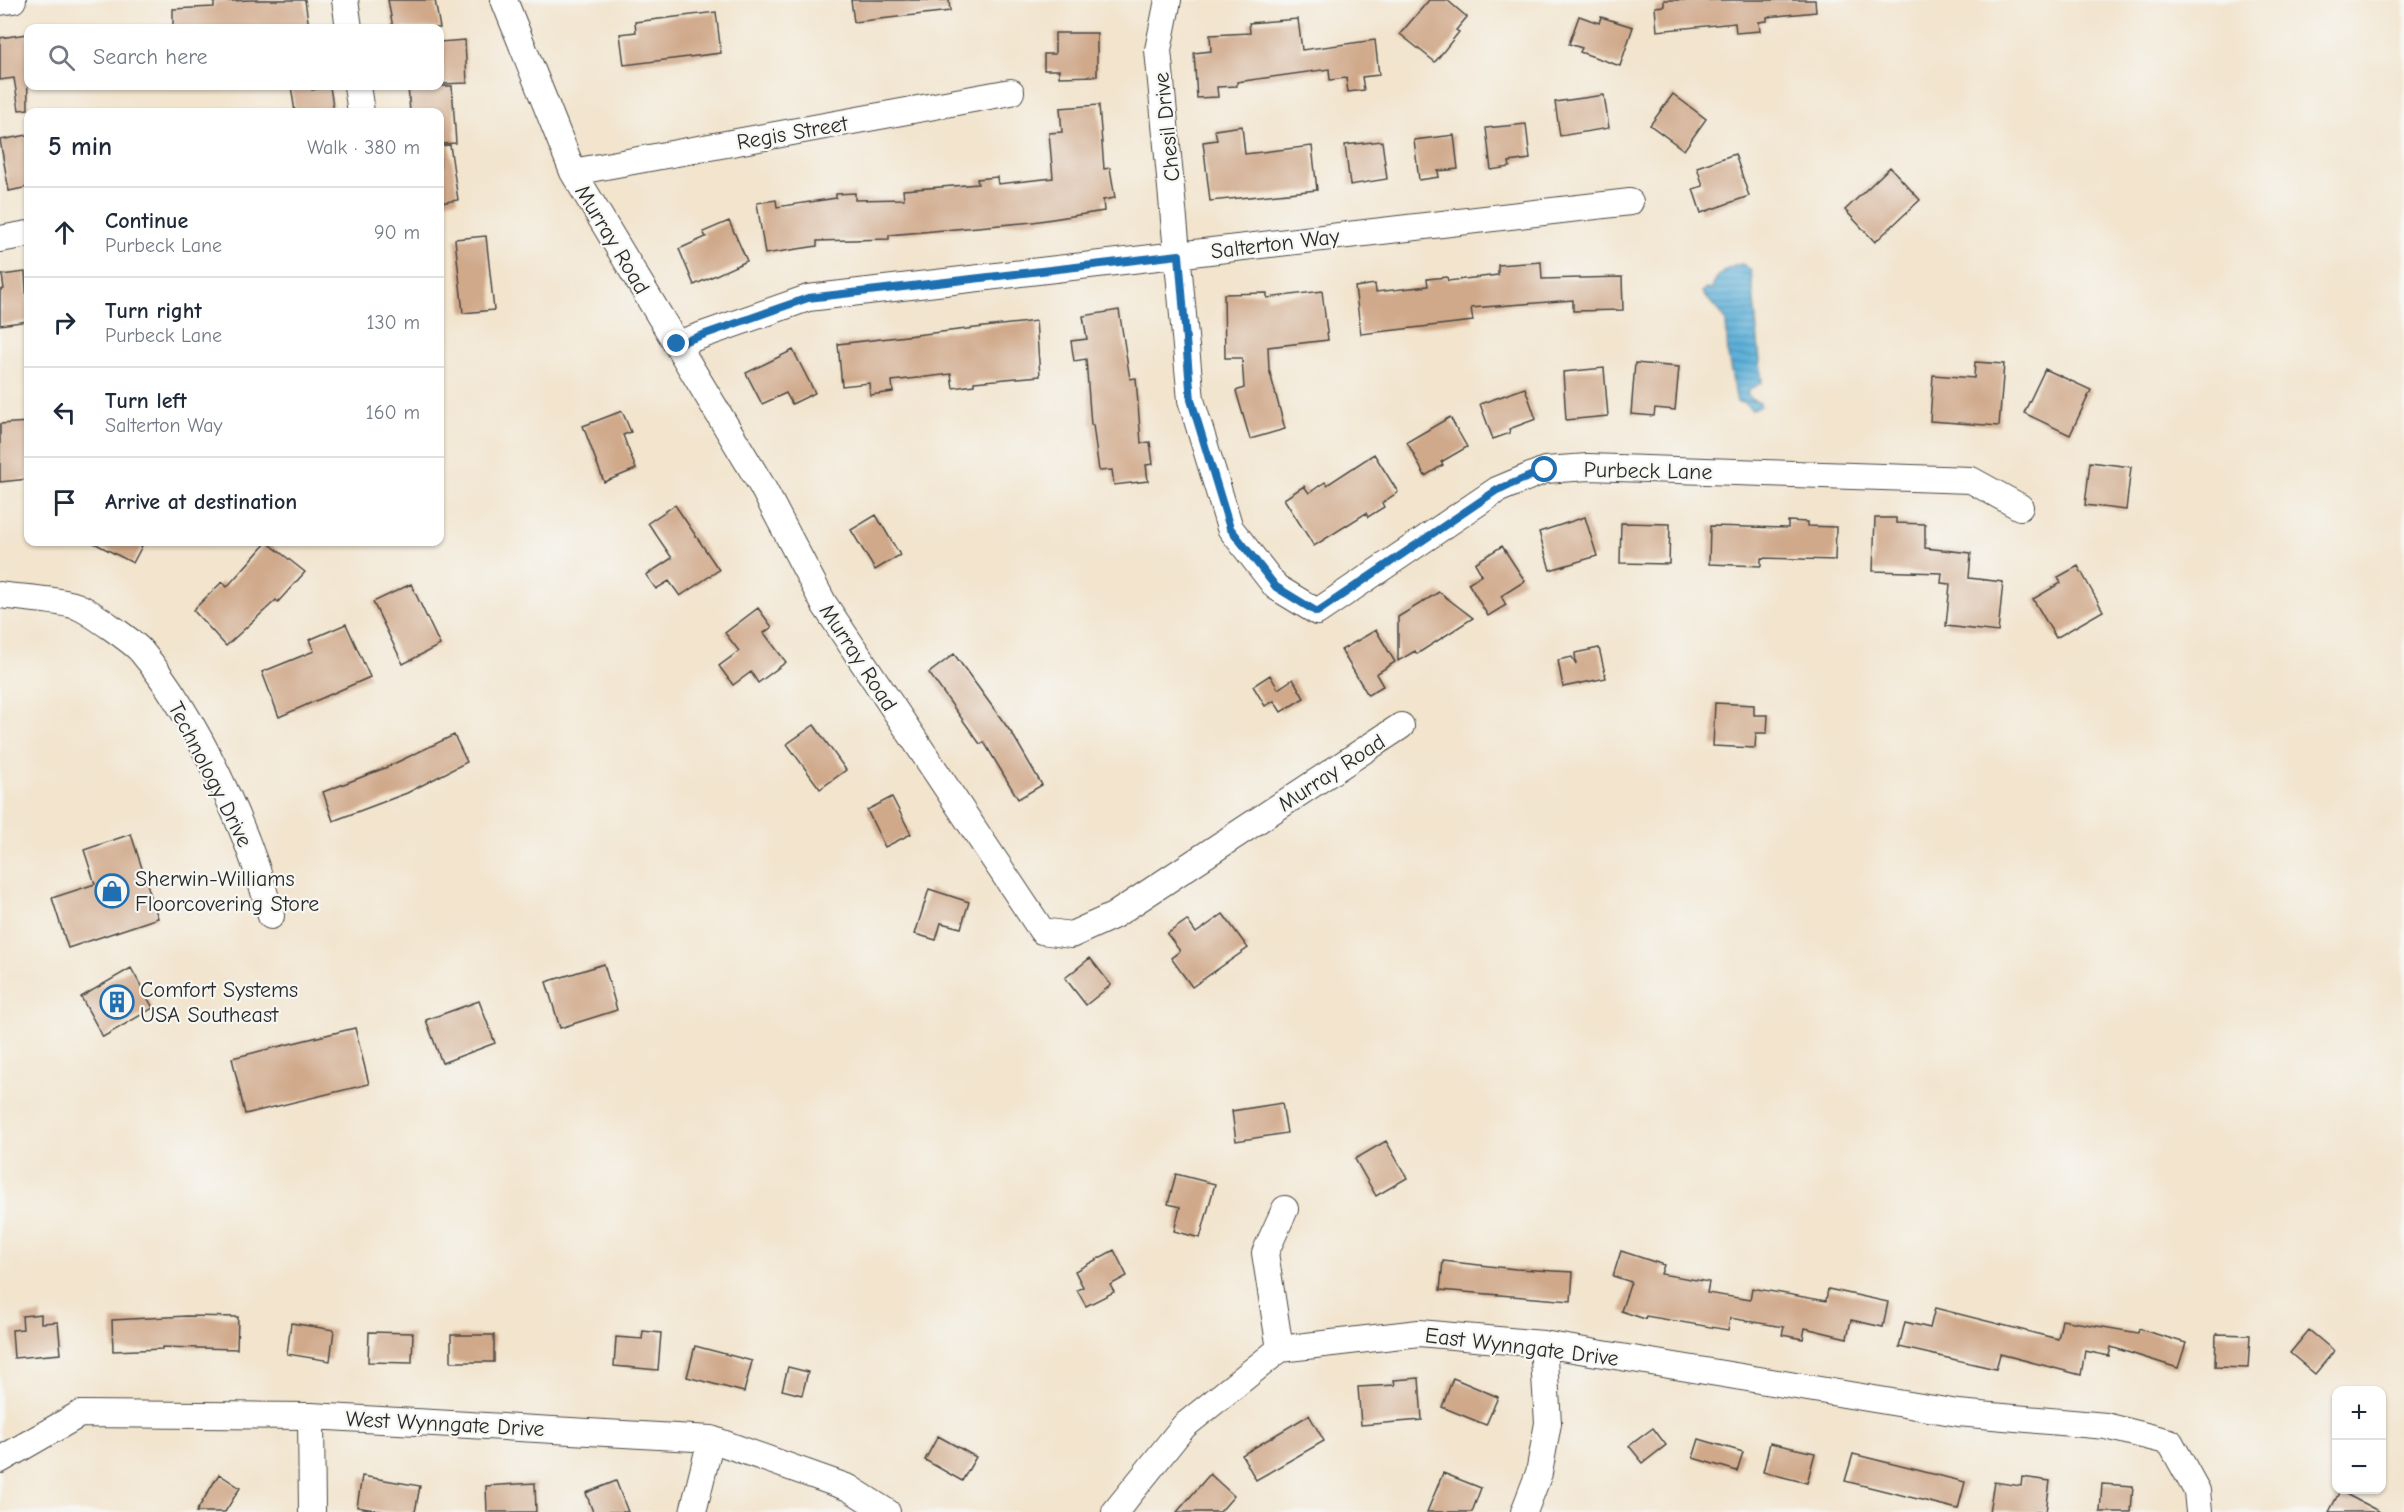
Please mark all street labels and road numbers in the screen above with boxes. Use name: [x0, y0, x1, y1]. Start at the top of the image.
street label: Chesil Drive: [1148, 71, 1186, 183]
street label: Regis Street: [735, 110, 850, 156]
street label: Murray Road: [569, 180, 655, 299]
street label: Salterton Way: [1209, 223, 1341, 265]
street label: Purbeck Lane: [1583, 457, 1713, 485]
street label: Murray Road: [814, 599, 902, 716]
street label: Technology Drive: [162, 697, 258, 851]
street label: Murray Road: [1273, 729, 1390, 817]
street label: East Wynngate Drive: [1424, 1322, 1620, 1372]
street label: West Wynngate Drive: [345, 1406, 545, 1442]

